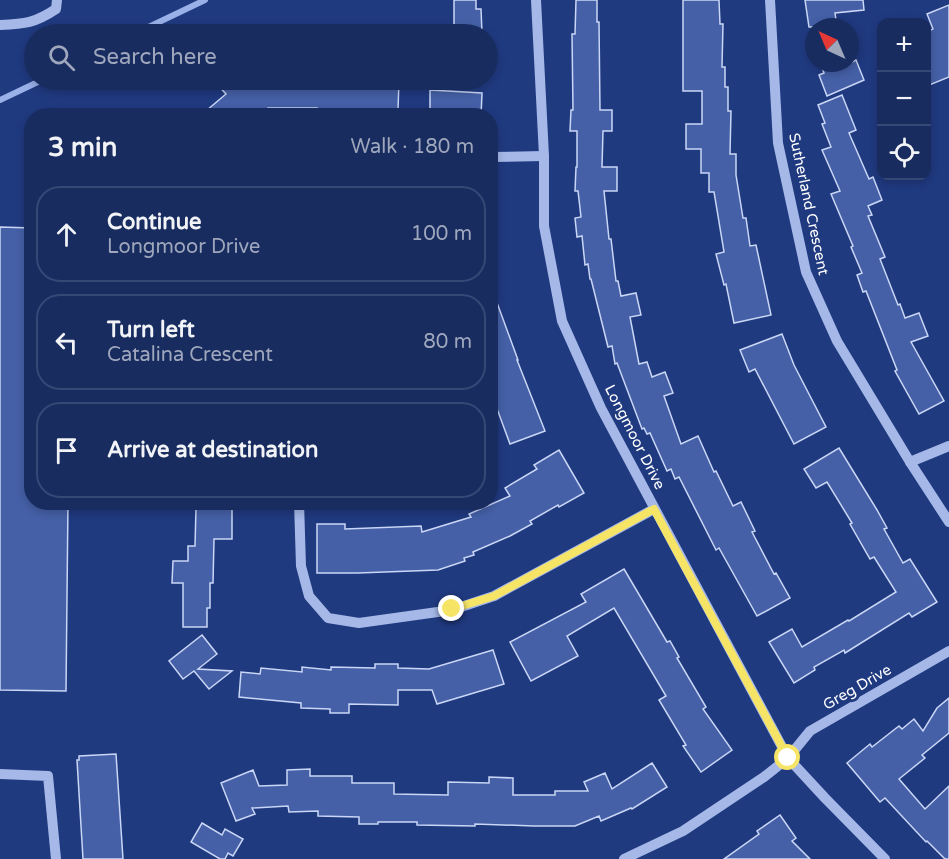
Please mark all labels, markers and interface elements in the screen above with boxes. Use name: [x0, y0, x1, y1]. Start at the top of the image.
north arrow: [805, 18, 859, 72]
map controls: [877, 18, 931, 180]
button: +: [877, 18, 931, 72]
search box: [24, 24, 498, 90]
icon: search: [45, 41, 78, 74]
text: Search here: [93, 44, 217, 70]
button: −: [877, 72, 931, 126]
button: locate: [877, 126, 931, 180]
street label: Sutherland Crescent: [785, 131, 833, 277]
text: 3 min: [48, 132, 117, 163]
text: Walk · 180 m: [351, 135, 474, 159]
text: Continue: [107, 209, 202, 235]
icon: ahead: [50, 218, 83, 251]
text: 100 m: [411, 222, 472, 246]
text: Longmoor Drive: [107, 235, 260, 259]
text: Turn left: [107, 317, 195, 343]
icon: left: [50, 326, 83, 359]
text: 80 m: [423, 330, 472, 354]
text: Catalina Crescent: [107, 343, 273, 367]
street label: Longmoor Drive: [601, 382, 669, 492]
icon: arrive: [50, 434, 83, 467]
text: Arrive at destination: [107, 437, 318, 463]
route end: [438, 595, 464, 621]
street label: Greg Drive: [820, 660, 894, 714]
route start: [774, 744, 800, 770]

